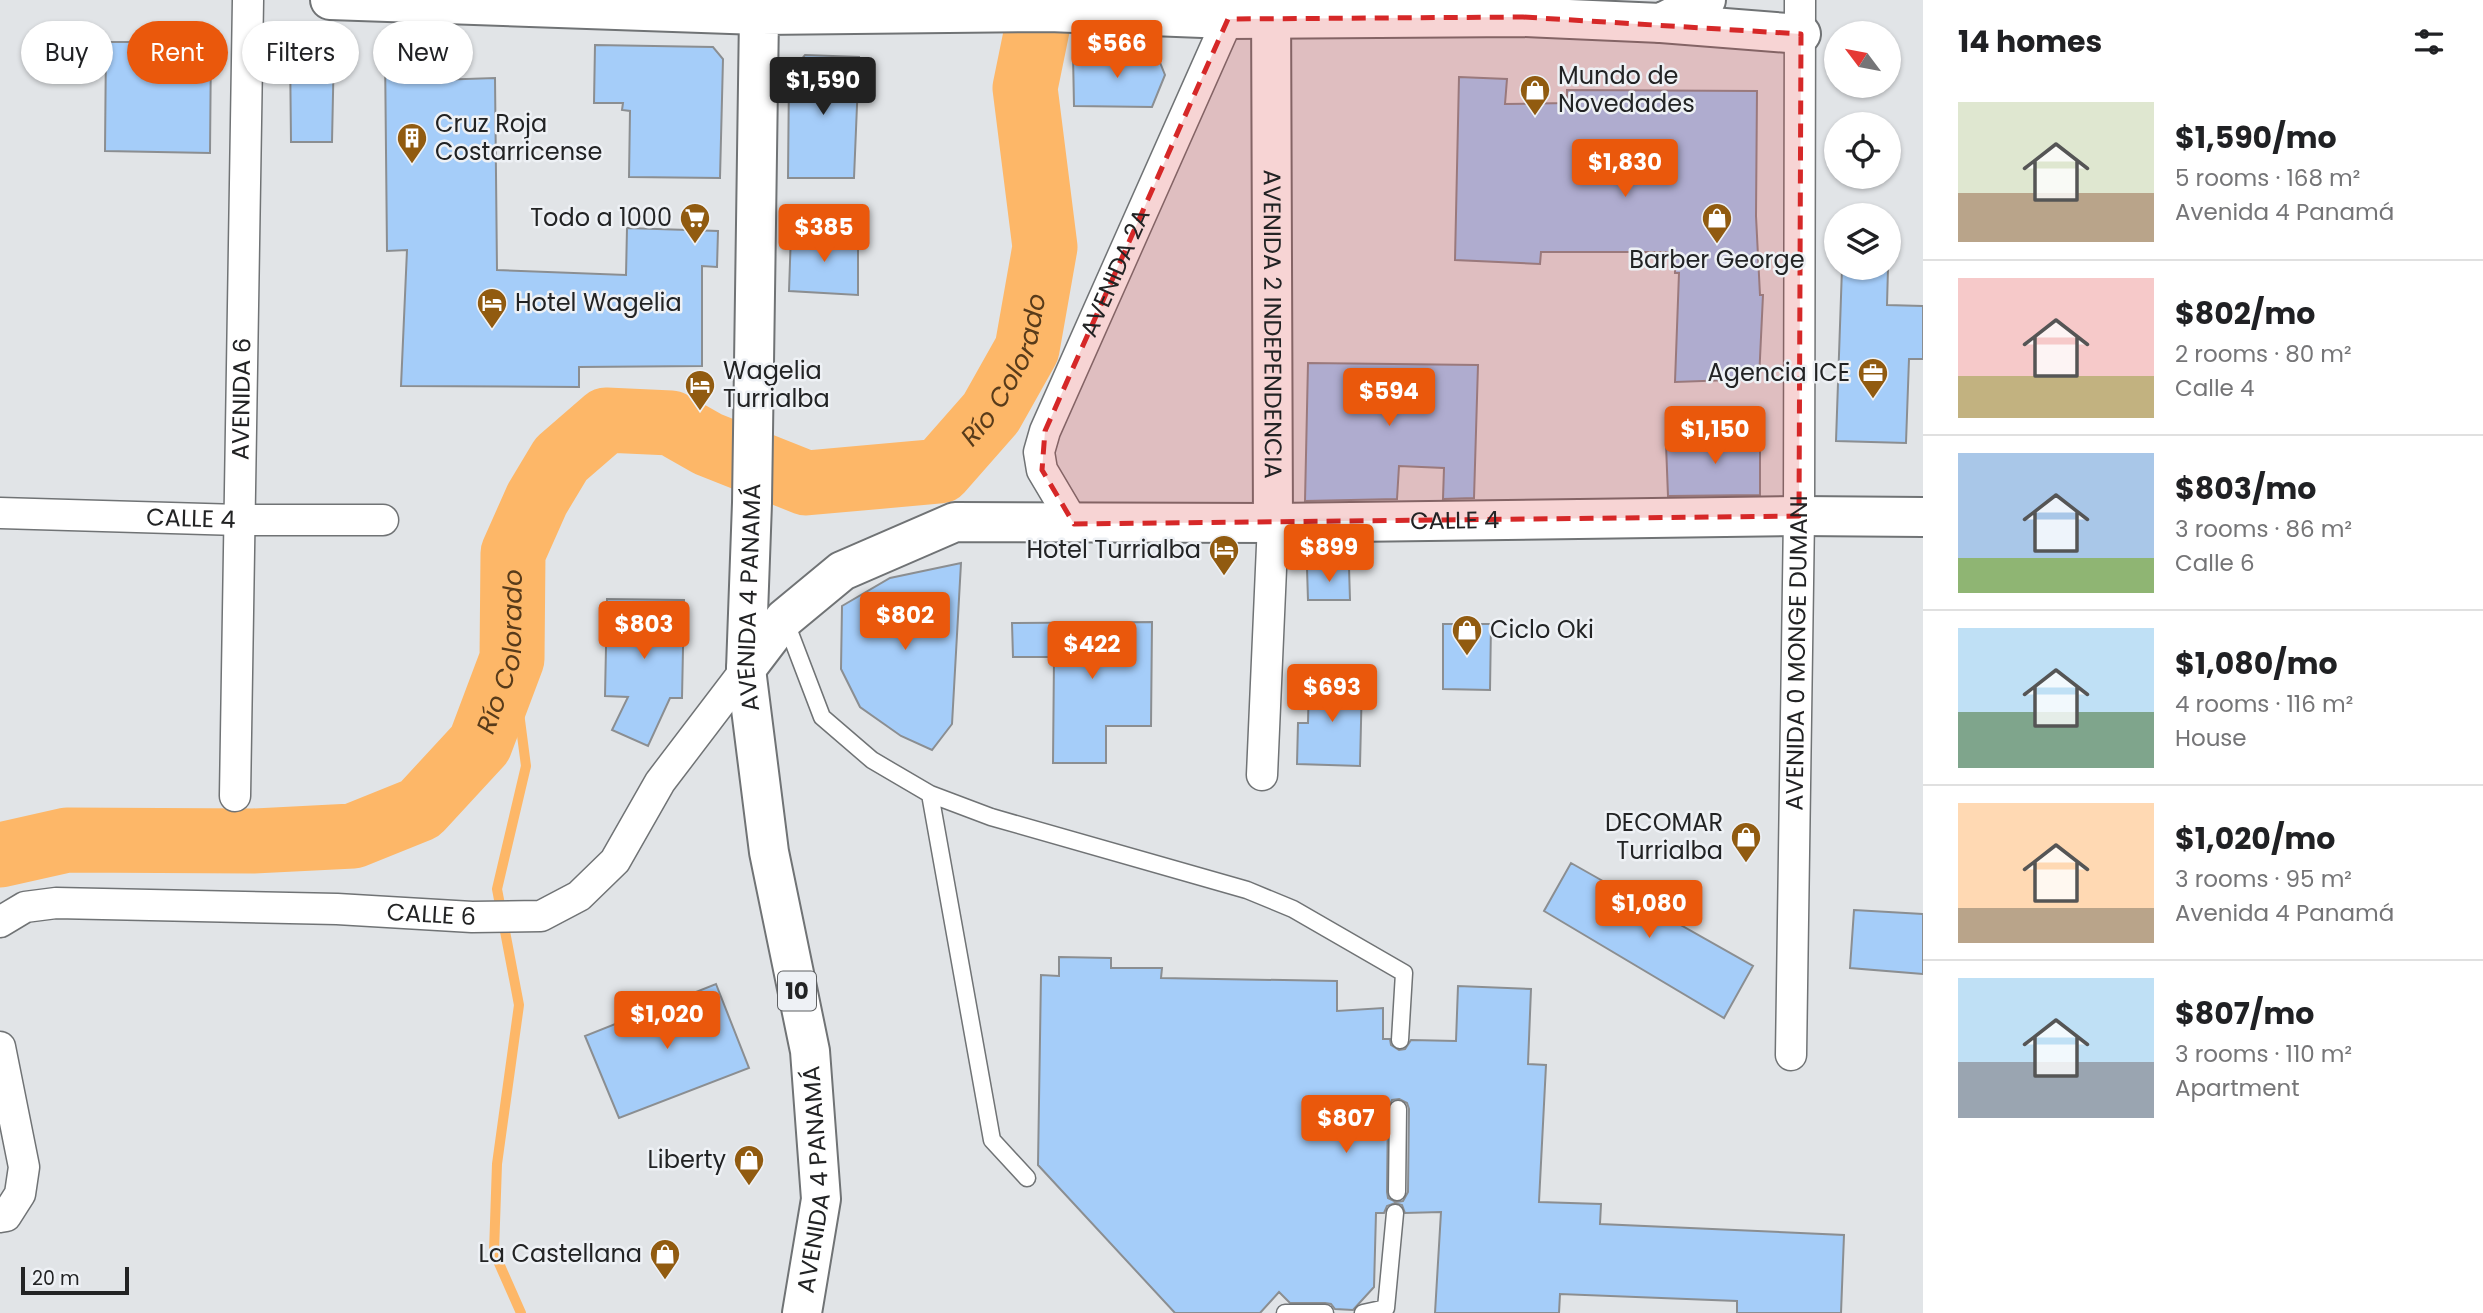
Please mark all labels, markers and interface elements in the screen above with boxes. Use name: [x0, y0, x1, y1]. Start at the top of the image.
pin: $566: [1076, 20, 1158, 80]
text: 14 homes: [1958, 20, 2102, 63]
chip: Buy: [21, 21, 113, 84]
chip: Rent: [127, 21, 228, 84]
chip: Filters: [242, 21, 359, 84]
chip: New: [373, 21, 473, 84]
north arrow: [1824, 21, 1900, 98]
map controls: [1824, 21, 1901, 280]
icon: filters: [2410, 23, 2448, 61]
text: $566: [1087, 27, 1147, 59]
pin: $1,590: [766, 58, 880, 117]
place label: Mundo de Novedades: [1558, 59, 1695, 120]
text: $1,590: [786, 64, 860, 96]
shop icon: Mundo de Novedades: [1518, 73, 1552, 117]
place label: Cruz Roja Costarricense: [435, 107, 602, 168]
button: locate: [1824, 112, 1901, 189]
text: $1,590/mo: [2175, 116, 2337, 159]
building icon: Cruz Roja Costarricense: [395, 121, 429, 165]
icon: home: [2014, 130, 2098, 214]
pin: $1,830: [1568, 140, 1682, 199]
text: $1,830: [1588, 146, 1662, 178]
text: 5 rooms · 168 m²: [2175, 162, 2360, 194]
street label: AVENIDA 2 INDEPENDENCIA: [1256, 169, 1290, 479]
text: Avenida 4 Panamá: [2175, 196, 2394, 228]
place label: Todo a 1000: [530, 201, 672, 234]
supermarket icon: Todo a 1000: [678, 201, 712, 245]
shop icon: Barber George: [1700, 201, 1734, 245]
street label: AVENIDA 2A: [1072, 203, 1158, 342]
button: layers: [1824, 203, 1901, 280]
pin: $385: [783, 204, 865, 264]
text: $385: [795, 211, 853, 243]
place label: Barber George: [1629, 243, 1805, 276]
hotel icon: Hotel Wagelia: [475, 286, 509, 330]
place label: Hotel Wagelia: [515, 286, 682, 319]
water label: Río Colorado: [952, 291, 1054, 454]
text: $802/mo: [2175, 292, 2315, 335]
icon: home: [2014, 306, 2098, 390]
street label: AVENIDA 6: [223, 338, 258, 460]
text: 2 rooms · 80 m²: [2175, 338, 2352, 370]
place label: Wagelia Turrialba: [723, 354, 830, 415]
place label: Agencia ICE: [1708, 356, 1850, 389]
office icon: Agencia ICE: [1856, 356, 1890, 400]
hotel icon: Wagelia Turrialba: [683, 368, 717, 412]
pin: $594: [1348, 368, 1430, 428]
text: Calle 4: [2175, 372, 2255, 404]
text: $594: [1359, 375, 1419, 407]
pin: $1,150: [1658, 406, 1772, 466]
text: $1,150: [1681, 413, 1749, 445]
text: $803/mo: [2175, 467, 2316, 510]
icon: home: [2014, 481, 2098, 565]
street label: AVENIDA 4 PANAMÁ: [729, 483, 768, 714]
street label: AVENIDA 0 MONGE DUMANI: [1778, 495, 1815, 811]
street label: CALLE 4: [146, 500, 236, 536]
street label: CALLE 4: [1410, 503, 1500, 537]
text: 3 rooms · 86 m²: [2175, 513, 2352, 545]
pin: $899: [1288, 524, 1370, 584]
text: $899: [1300, 531, 1358, 563]
place label: Hotel Turrialba: [1026, 533, 1201, 566]
hotel icon: Hotel Turrialba: [1207, 533, 1241, 577]
text: Calle 6: [2175, 547, 2255, 579]
water label: Río Colorado: [468, 569, 531, 739]
pin: $802: [864, 592, 946, 652]
text: $802: [876, 599, 934, 631]
pin: $803: [603, 602, 685, 661]
text: $803: [615, 608, 673, 640]
shop icon: Ciclo Oki: [1450, 613, 1484, 657]
place label: Ciclo Oki: [1490, 613, 1594, 646]
pin: $422: [1051, 622, 1133, 681]
text: $422: [1064, 628, 1120, 660]
text: $1,080/mo: [2175, 642, 2338, 685]
icon: home: [2014, 656, 2098, 740]
pin: $693: [1291, 664, 1373, 724]
text: $693: [1303, 671, 1361, 703]
text: 4 rooms · 116 m²: [2175, 688, 2353, 720]
text: House: [2175, 722, 2247, 754]
place label: DECOMAR Turrialba: [1605, 806, 1723, 867]
text: $1,020/mo: [2175, 817, 2335, 860]
shop icon: DECOMAR Turrialba: [1729, 820, 1763, 864]
icon: home: [2014, 831, 2098, 915]
text: 3 rooms · 95 m²: [2175, 863, 2352, 895]
pin: $1,080: [1592, 880, 1706, 940]
text: $1,080: [1611, 887, 1687, 919]
street label: CALLE 6: [386, 895, 477, 933]
text: Avenida 4 Panamá: [2175, 897, 2394, 929]
road number: 10: [778, 972, 816, 1010]
pin: $1,020: [610, 992, 724, 1051]
text: $807/mo: [2175, 992, 2314, 1035]
text: $1,020: [630, 998, 704, 1030]
icon: home: [2014, 1006, 2098, 1090]
text: 3 rooms · 110 m²: [2175, 1038, 2352, 1070]
street label: AVENIDA 4 PANAMÁ: [789, 1064, 838, 1295]
text: Apartment: [2175, 1072, 2300, 1104]
pin: $807: [1305, 1096, 1387, 1155]
text: $807: [1317, 1102, 1375, 1134]
place label: Liberty: [647, 1143, 726, 1176]
shop icon: Liberty: [732, 1143, 766, 1187]
place label: La Castellana: [478, 1237, 642, 1270]
shop icon: La Castellana: [648, 1237, 682, 1281]
scale bar: [21, 1264, 130, 1296]
text: 20 m: [32, 1265, 80, 1292]

